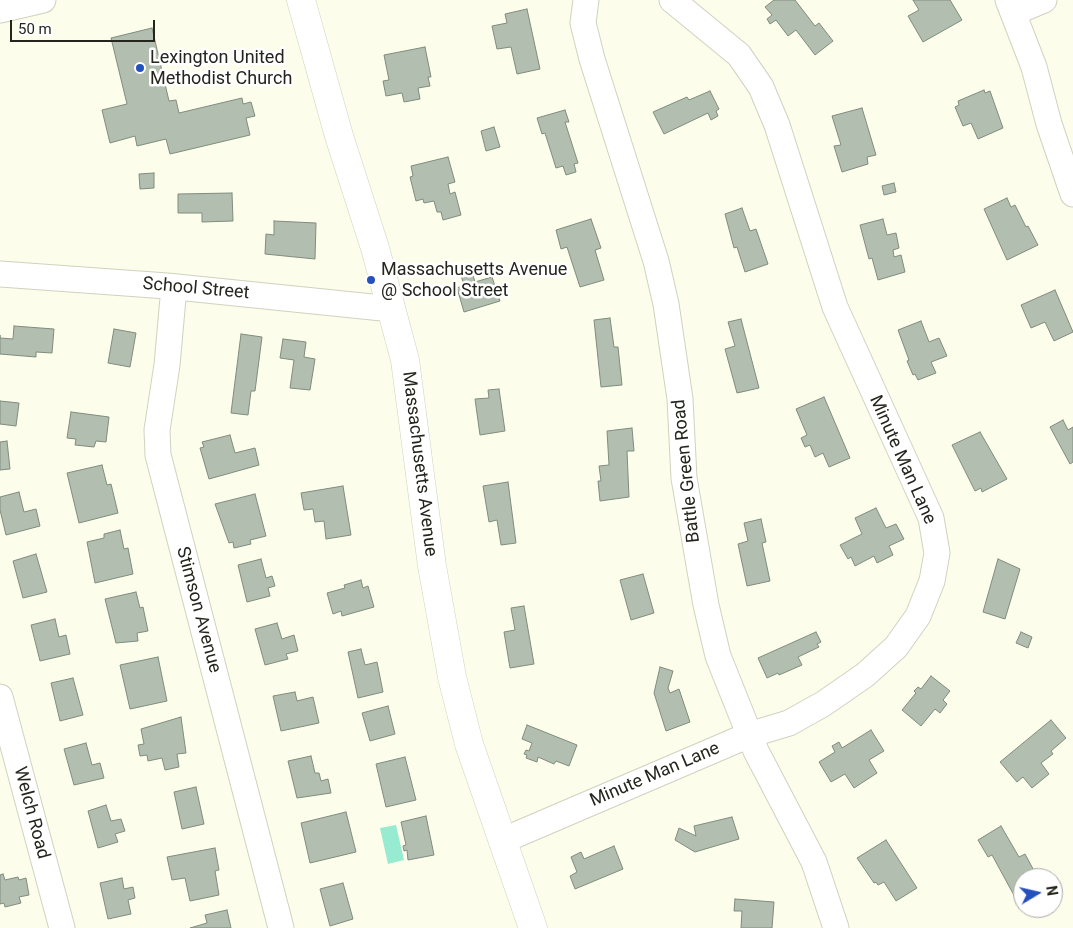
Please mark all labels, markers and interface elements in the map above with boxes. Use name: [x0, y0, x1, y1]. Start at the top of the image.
scale bar: [12, 10, 158, 42]
text: 50 m: [18, 20, 52, 38]
place label: Lexington United Methodist Church: [150, 47, 292, 90]
marker: Lexington United Methodist Church: [134, 62, 146, 74]
place label: Massachusetts Avenue @ School Street: [381, 259, 567, 302]
street label: School Street: [142, 274, 250, 304]
marker: Massachusetts Avenue @ School Street: [365, 274, 377, 286]
street label: Massachusetts Avenue: [397, 370, 441, 558]
street label: Minute Man Lane: [864, 392, 940, 528]
street label: Battle Green Road: [669, 398, 705, 544]
street label: Stimson Avenue: [171, 545, 225, 675]
street label: Minute Man Lane: [587, 738, 723, 812]
street label: Welch Road: [8, 764, 54, 862]
north arrow: [1013, 868, 1063, 918]
text: N: [1043, 885, 1061, 897]

